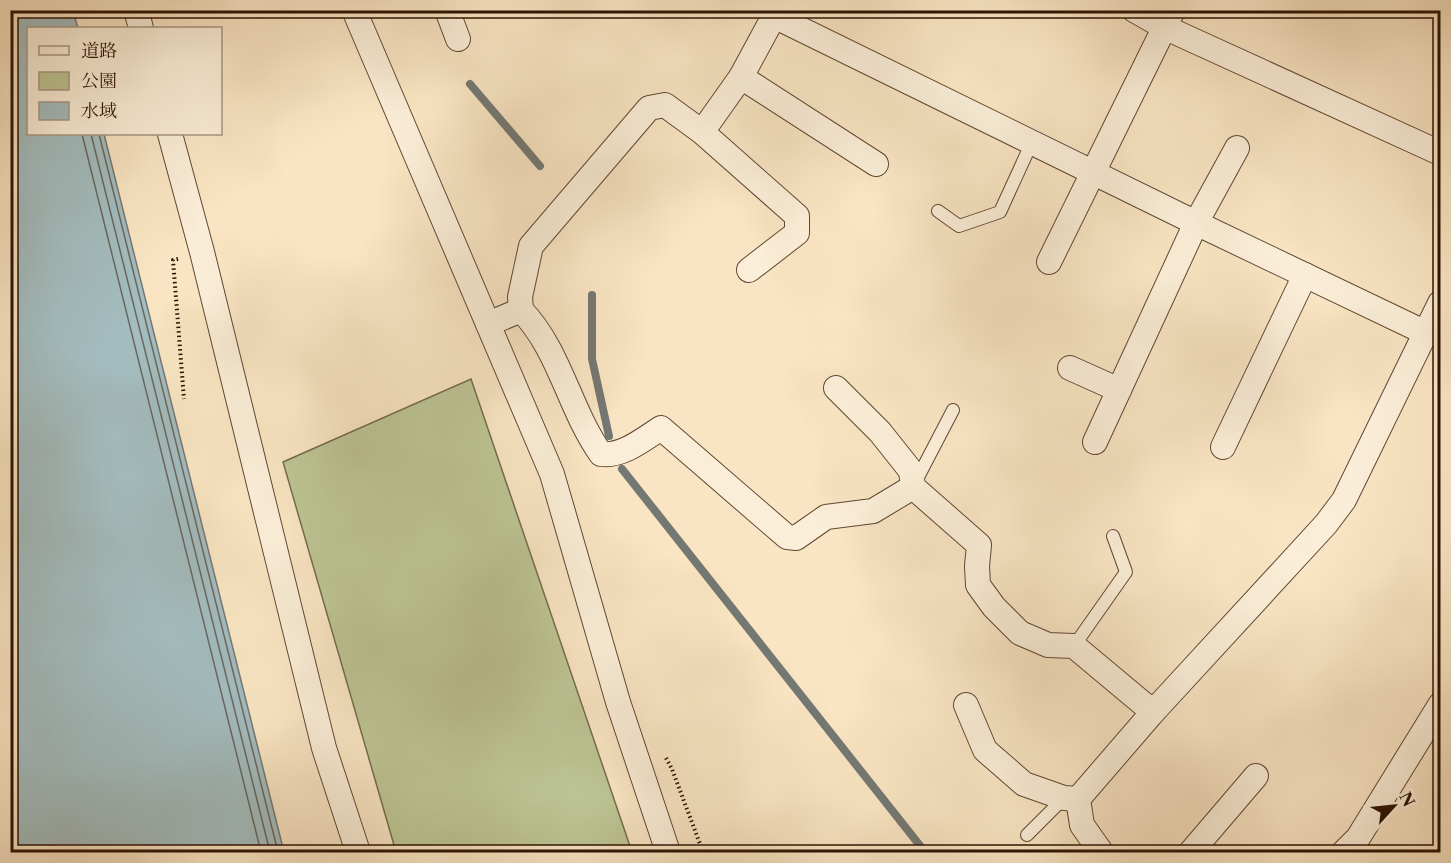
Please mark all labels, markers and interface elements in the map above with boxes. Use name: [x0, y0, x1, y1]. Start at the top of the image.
legend: [27, 27, 222, 135]
text: 道路: [81, 40, 117, 62]
text: 公園: [81, 70, 117, 92]
text: 水域: [81, 100, 117, 122]
north arrow: [1364, 776, 1424, 836]
text: N: [1395, 788, 1419, 810]

